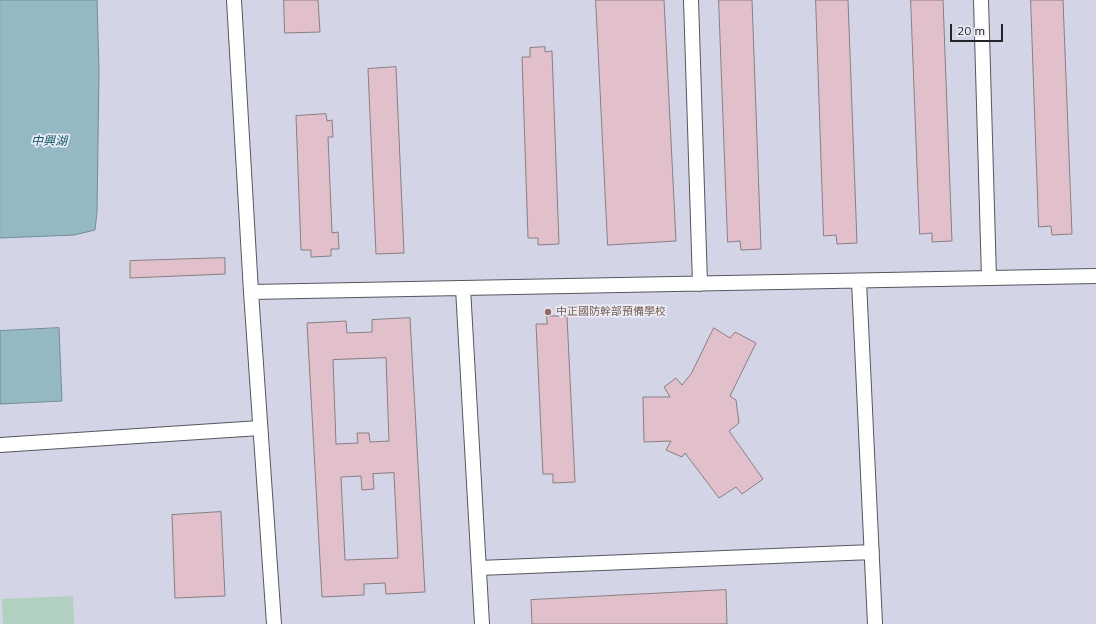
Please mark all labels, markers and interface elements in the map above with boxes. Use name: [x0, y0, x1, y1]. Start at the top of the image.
scale bar: [952, 16, 1005, 42]
text: 20 m: [957, 23, 985, 38]
water label: 中興湖: [31, 134, 67, 148]
place label: 中正國防幹部預備學校: [556, 305, 666, 319]
marker: 中正國防幹部預備學校: [543, 307, 553, 317]

